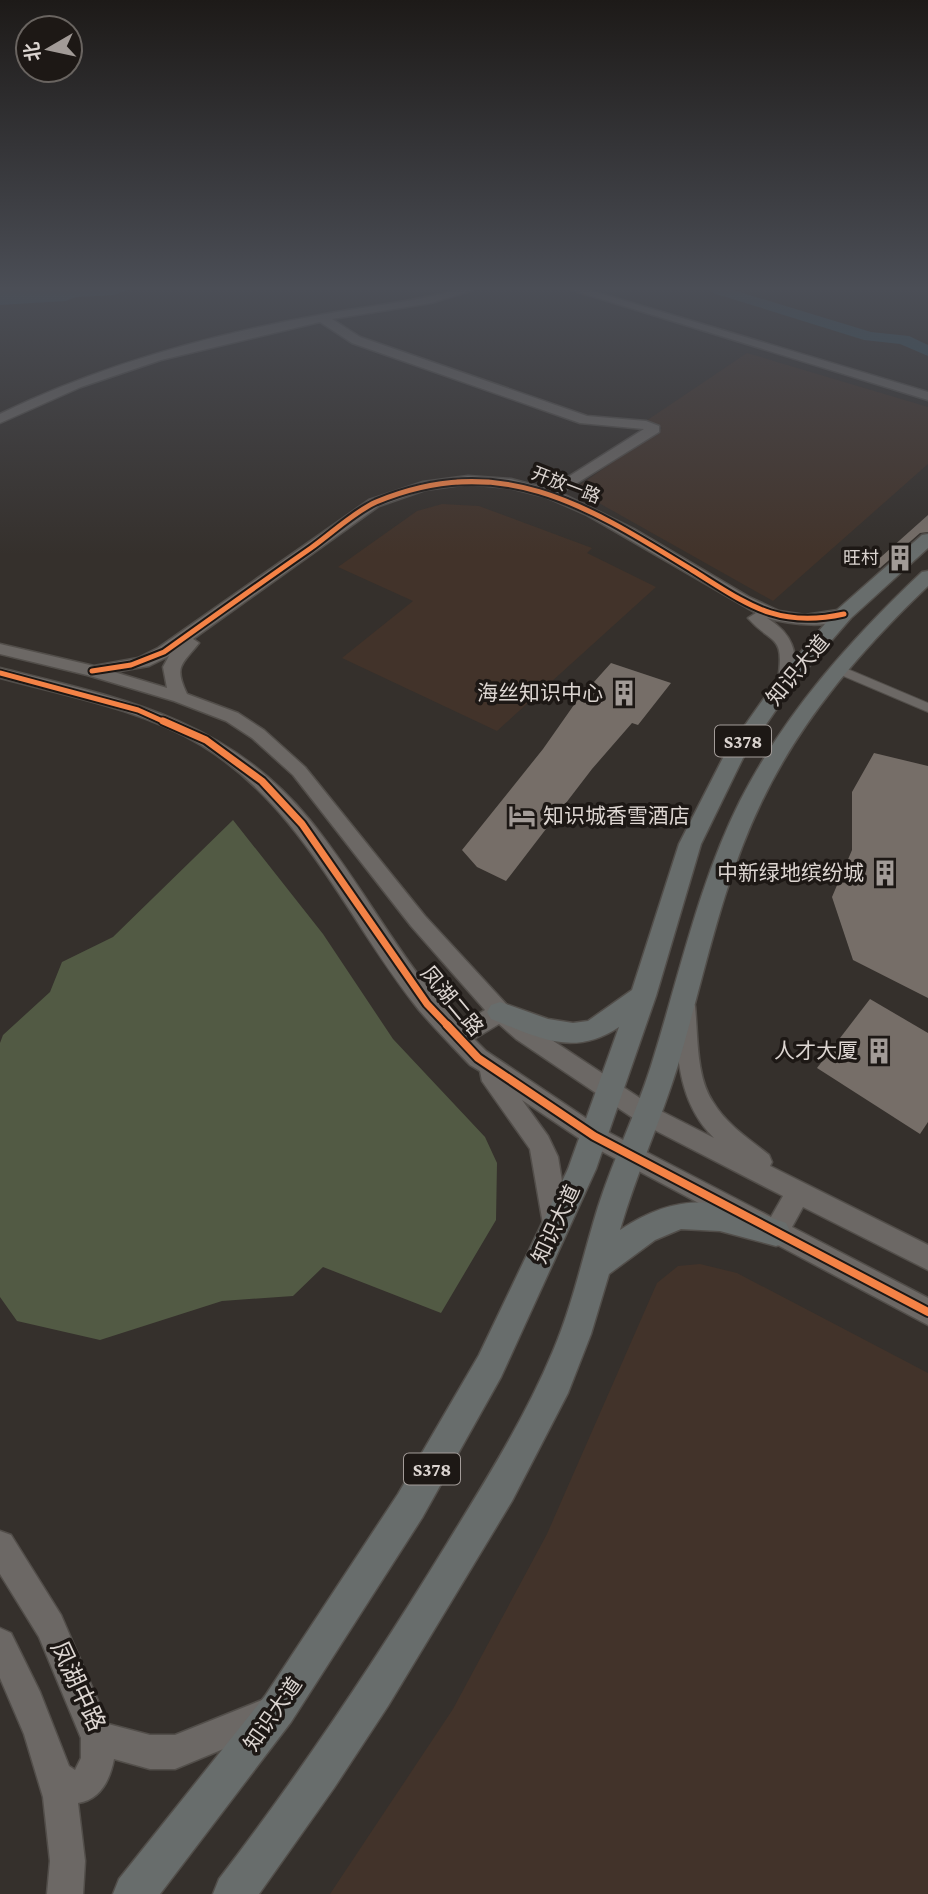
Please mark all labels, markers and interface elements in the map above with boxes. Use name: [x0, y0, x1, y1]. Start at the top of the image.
north arrow: [14, 14, 84, 84]
text: 北: [21, 41, 45, 63]
street label: 开放一路: [529, 463, 603, 507]
building icon: 旺村: [885, 543, 915, 573]
place label: 旺村: [843, 548, 879, 568]
street label: 知识大道: [762, 630, 834, 710]
building icon: 海丝知识中心: [609, 678, 639, 708]
place label: 海丝知识中心: [477, 681, 603, 705]
road number: S378: [715, 726, 771, 756]
hotel icon: 知识城香雪酒店: [507, 801, 537, 831]
place label: 知识城香雪酒店: [543, 804, 690, 828]
building icon: 中新绿地缤纷城: [870, 858, 900, 888]
place label: 中新绿地缤纷城: [717, 861, 864, 885]
street label: 凤湖二路: [416, 961, 488, 1041]
building icon: 人才大厦: [864, 1036, 894, 1066]
place label: 人才大厦: [774, 1039, 858, 1063]
street label: 知识大道: [527, 1181, 585, 1267]
road number: S378: [404, 1454, 460, 1484]
street label: 凤湖中路: [46, 1637, 111, 1735]
street label: 知识大道: [239, 1673, 307, 1755]

